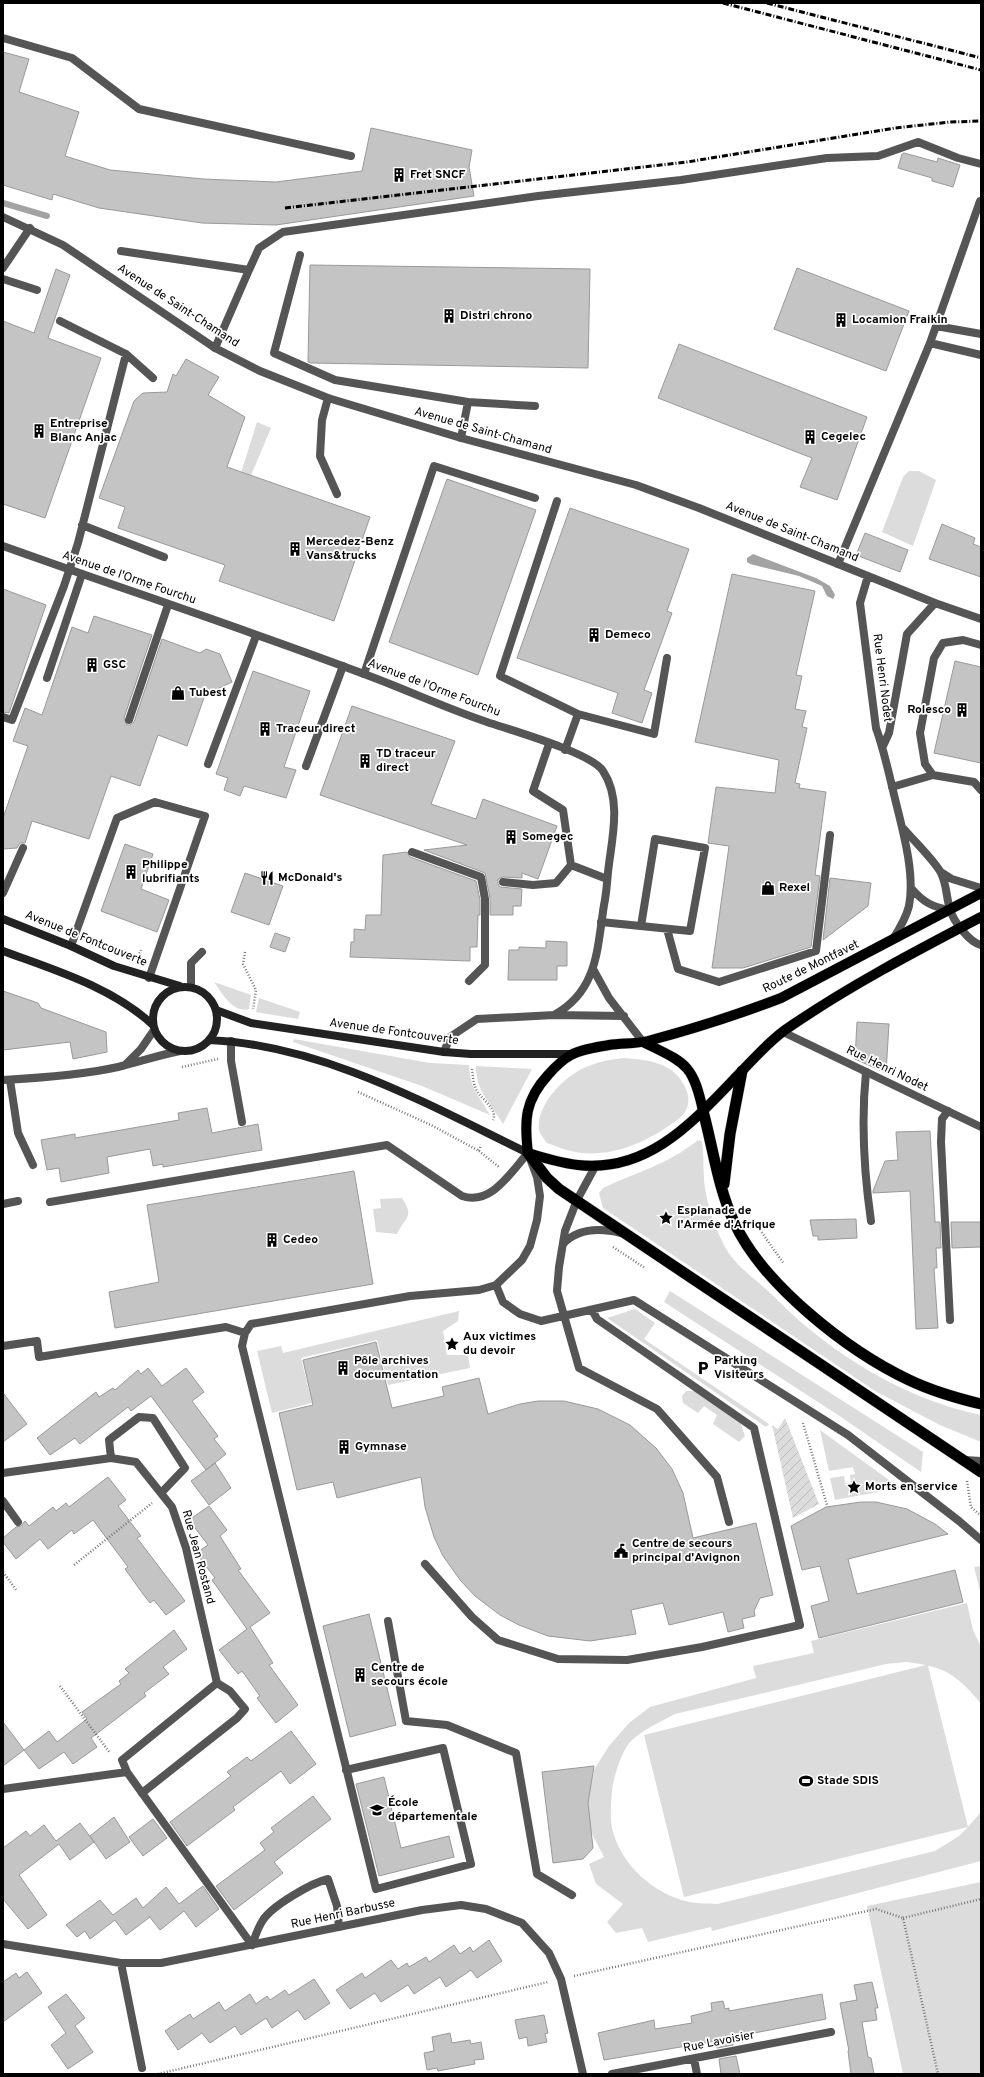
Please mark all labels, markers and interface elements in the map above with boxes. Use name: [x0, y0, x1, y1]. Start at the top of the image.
building icon: Fret SNCF: [391, 167, 407, 183]
place label: Fret SNCF: [410, 167, 466, 183]
street label: Avenue de Saint-Chamand: [114, 261, 242, 351]
building icon: Distri chrono: [441, 308, 457, 324]
place label: Distri chrono: [460, 308, 532, 324]
building icon: Locamion Fraikin: [833, 312, 849, 328]
place label: Locamion Fraikin: [852, 312, 948, 328]
street label: Avenue de Saint-Chamand: [412, 404, 554, 458]
place label: Entreprise Blanc Anjac: [50, 416, 117, 446]
building icon: Entreprise Blanc Anjac: [31, 423, 47, 439]
building icon: Cegelec: [802, 429, 818, 445]
place label: Cegelec: [821, 429, 866, 445]
street label: Avenue de Saint-Chamand: [723, 498, 861, 566]
place label: Mercedez-Benz Vans&trucks: [306, 534, 394, 564]
building icon: Mercedez-Benz Vans&trucks: [287, 541, 303, 557]
street label: Avenue de l'Orme Fourchu: [60, 547, 198, 609]
building icon: Demeco: [586, 627, 602, 643]
place label: Demeco: [605, 627, 651, 643]
street label: Rue Henri Nodet: [869, 633, 895, 723]
street label: Avenue de l'Orme Fourchu: [365, 655, 503, 721]
building icon: GSC: [84, 657, 100, 673]
place label: GSC: [103, 657, 126, 673]
shop icon: Tubest: [170, 685, 186, 701]
place label: Tubest: [189, 685, 227, 701]
place label: Rolesco: [907, 702, 951, 718]
building icon: Rolesco: [954, 702, 970, 718]
building icon: Traceur direct: [257, 721, 273, 737]
place label: Traceur direct: [276, 721, 356, 737]
place label: TD traceur direct: [376, 746, 436, 776]
building icon: TD traceur direct: [357, 753, 373, 769]
building icon: Somegec: [503, 829, 519, 845]
place label: Somegec: [522, 829, 574, 845]
place label: Philippe lubrifiants: [142, 857, 200, 887]
building icon: Philippe lubrifiants: [123, 864, 139, 880]
restaurant icon: McDonald's: [259, 870, 275, 886]
place label: McDonald's: [278, 870, 342, 886]
shop icon: Rexel: [760, 880, 776, 896]
place label: Rexel: [779, 880, 810, 896]
street label: Avenue de Fontcouverte: [23, 907, 149, 971]
street label: Route de Montfavet: [760, 937, 862, 997]
street label: Avenue de Fontcouverte: [328, 1015, 460, 1049]
street label: Rue Henri Nodet: [843, 1042, 931, 1096]
place label: Esplanade de l'Armée d'Afrique: [677, 1203, 776, 1233]
place icon: Esplanade de l'Armée d'Afrique: [658, 1210, 674, 1226]
building icon: Cedeo: [264, 1232, 280, 1248]
place label: Cedeo: [283, 1232, 318, 1248]
place label: Aux victimes du devoir: [463, 1329, 536, 1359]
place icon: Aux victimes du devoir: [444, 1336, 460, 1352]
place label: Pôle archives documentation: [354, 1353, 438, 1383]
place label: Parking Visiteurs: [714, 1353, 764, 1383]
building icon: Pôle archives documentation: [335, 1360, 351, 1376]
parking icon: Parking Visiteurs: [695, 1360, 711, 1376]
building icon: Gymnase: [336, 1439, 352, 1455]
place label: Gymnase: [355, 1439, 407, 1455]
place icon: Morts en service: [846, 1479, 862, 1495]
place label: Morts en service: [865, 1479, 958, 1495]
street label: Rue Jean Rostand: [178, 1508, 218, 1606]
place label: Centre de secours principal d'Avignon: [632, 1536, 740, 1566]
public building icon: Centre de secours principal d'Avignon: [613, 1543, 629, 1559]
place label: Centre de secours école: [371, 1660, 448, 1690]
building icon: Centre de secours école: [352, 1667, 368, 1683]
sports icon: Stade SDIS: [798, 1773, 814, 1789]
place label: Stade SDIS: [817, 1773, 879, 1789]
place label: École départementale: [388, 1795, 478, 1825]
school or university icon: École départementale: [369, 1802, 385, 1818]
street label: Rue Henri Barbusse: [289, 1895, 397, 1933]
street label: Rue Lavoisier: [682, 2027, 756, 2057]

